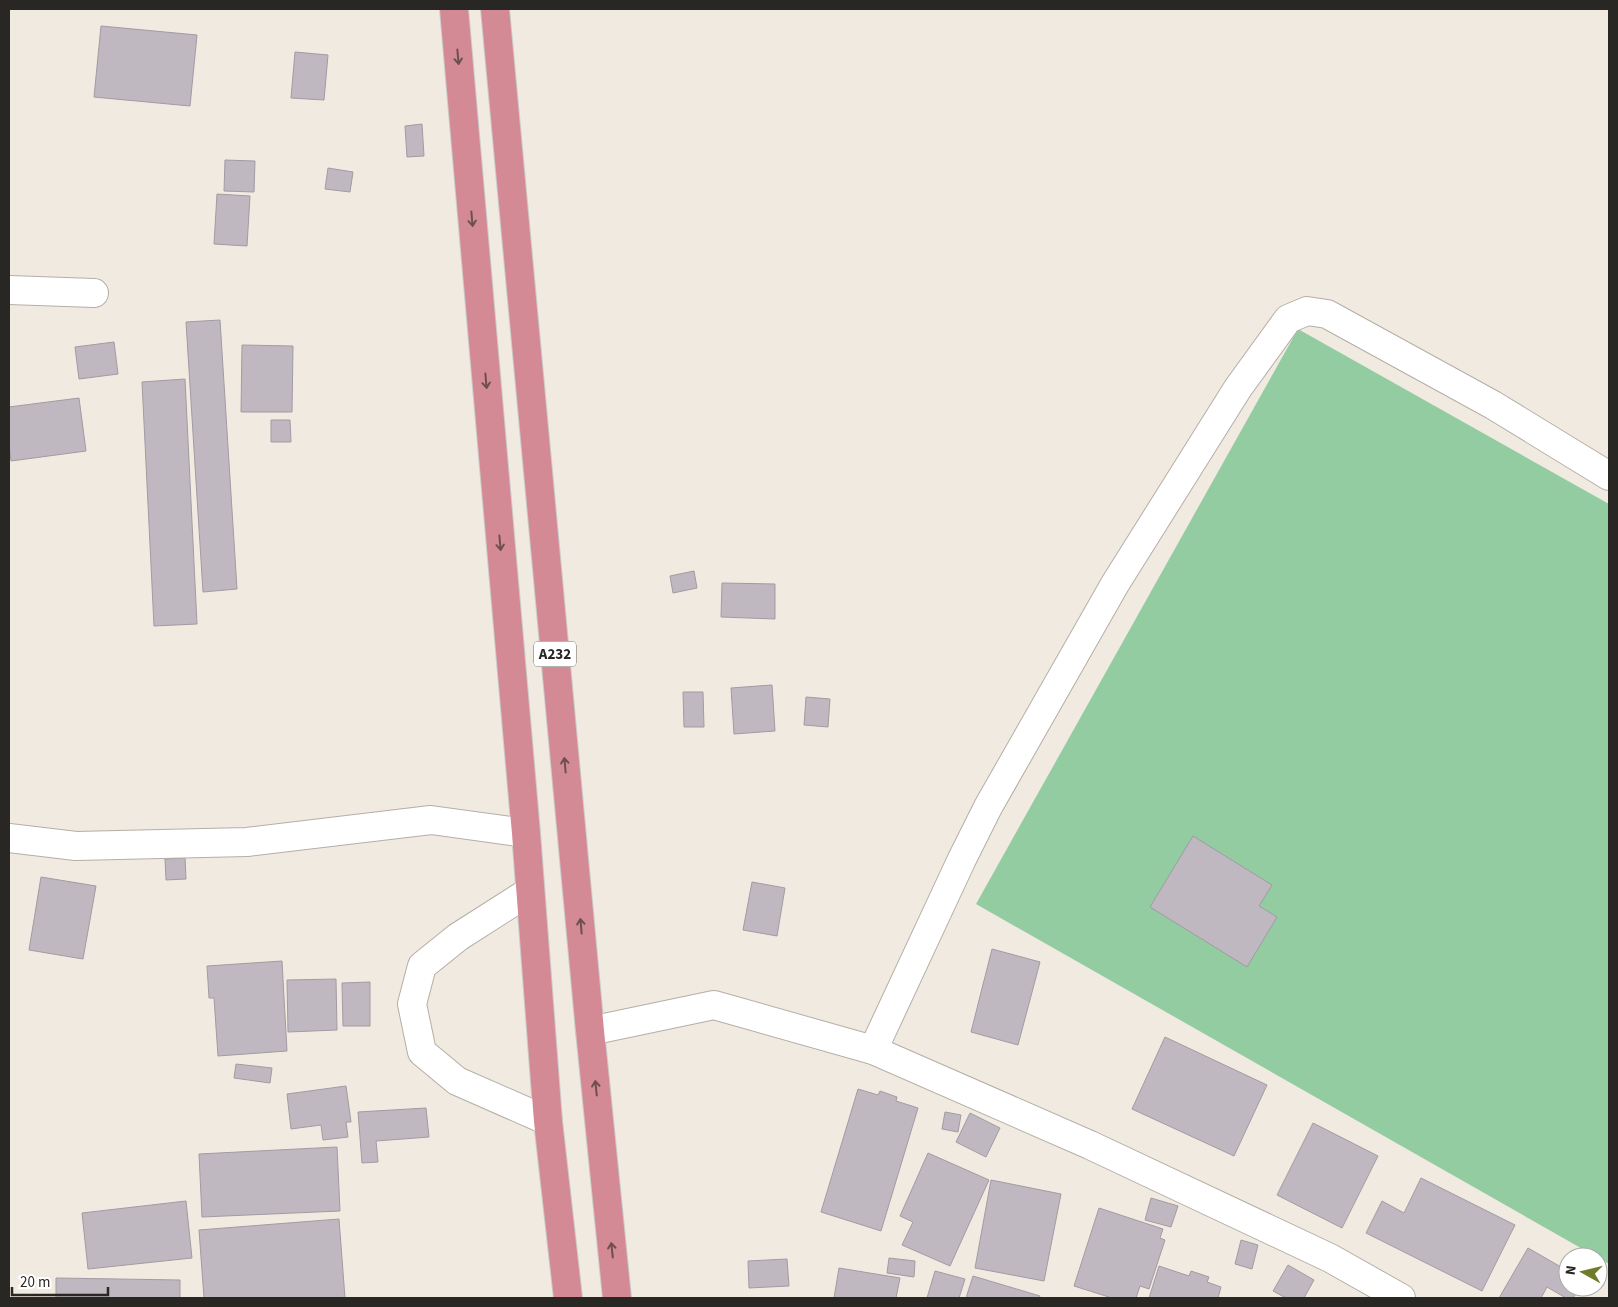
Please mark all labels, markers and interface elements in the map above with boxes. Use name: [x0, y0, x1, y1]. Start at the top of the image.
one-way arrow: [453, 49, 463, 65]
one-way arrow: [468, 211, 477, 227]
one-way arrow: [482, 373, 491, 389]
one-way arrow: [496, 535, 505, 551]
road number: A232: [534, 642, 576, 666]
one-way arrow: [561, 757, 570, 773]
one-way arrow: [576, 919, 585, 935]
one-way arrow: [591, 1080, 601, 1096]
one-way arrow: [607, 1242, 617, 1258]
north arrow: [1558, 1247, 1608, 1297]
scale bar: [12, 1264, 109, 1296]
text: N: [1561, 1264, 1582, 1276]
text: 20 m: [20, 1272, 50, 1293]

